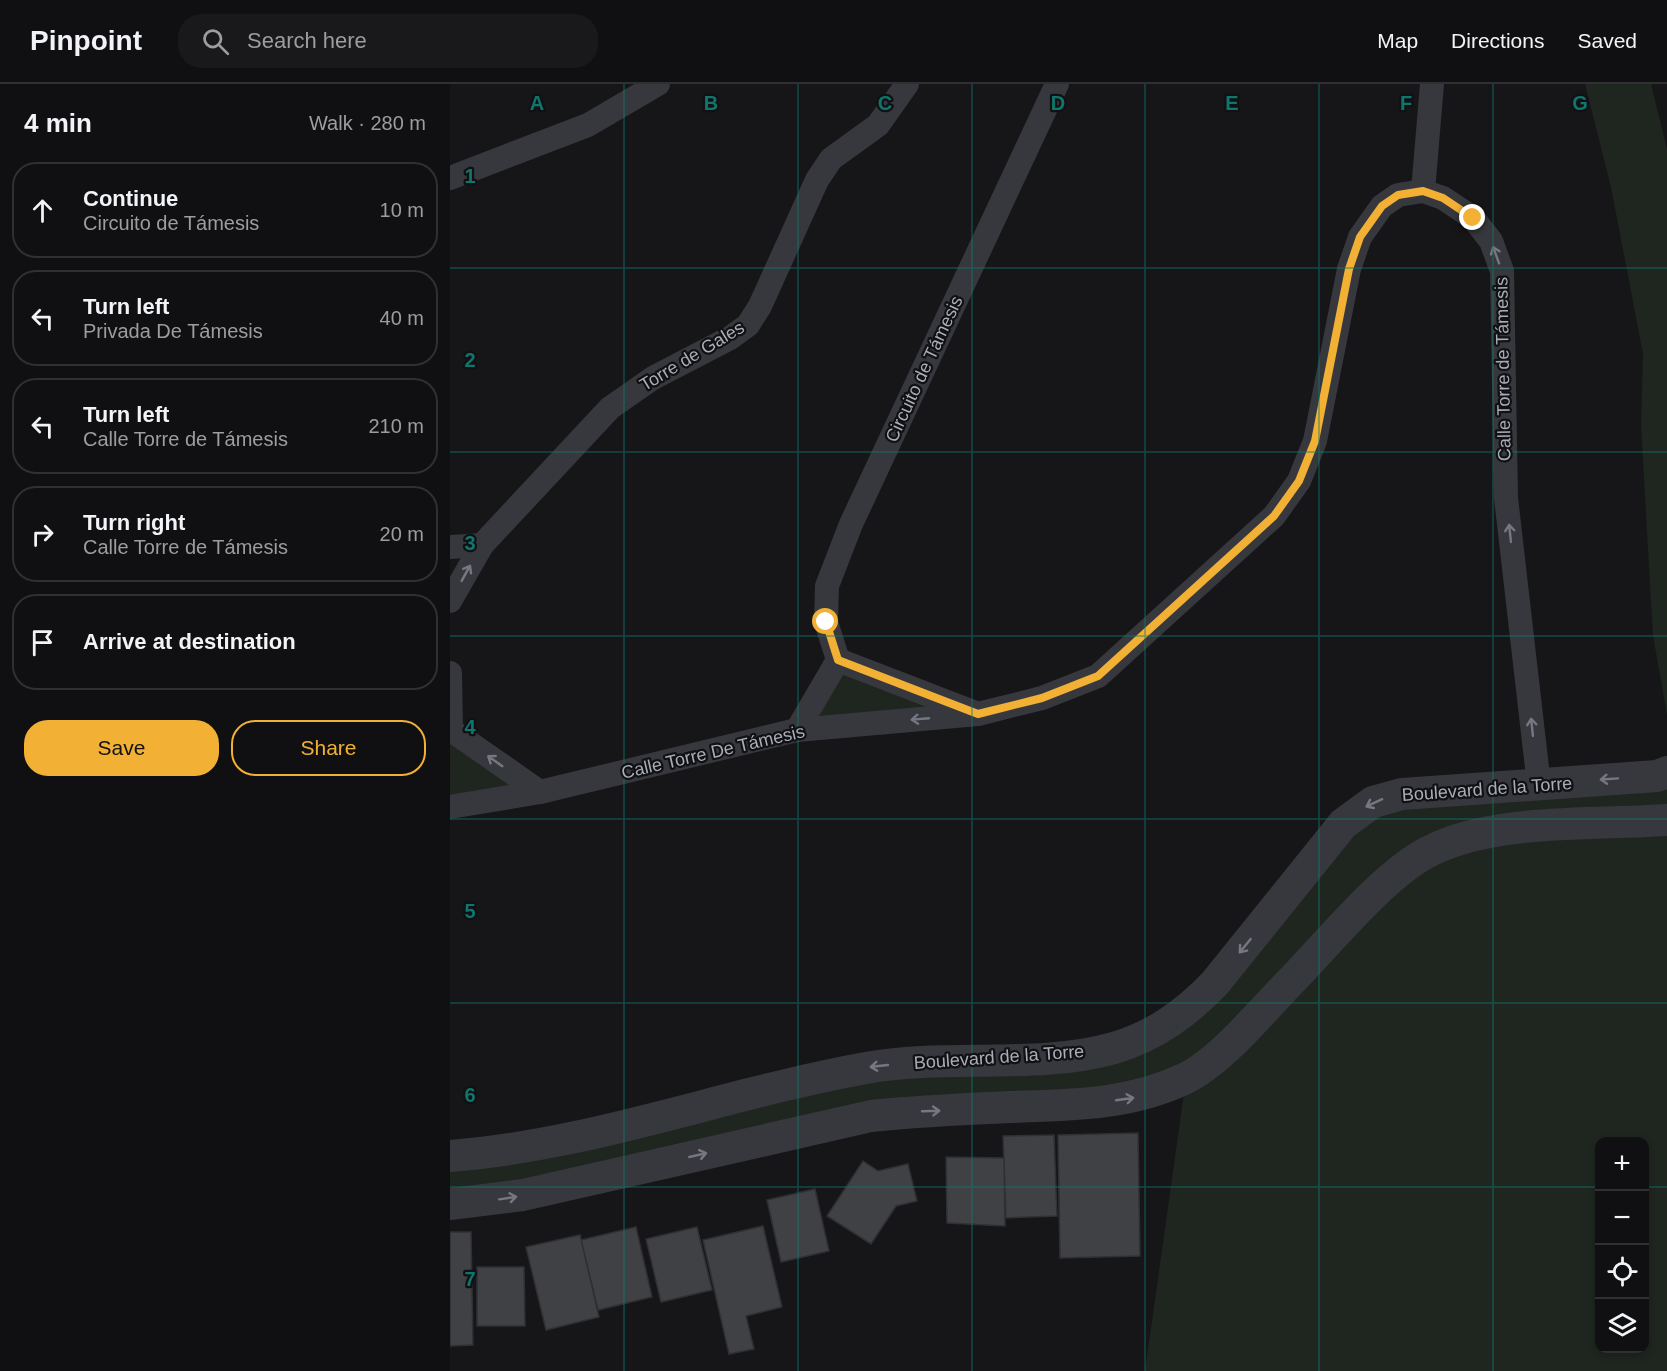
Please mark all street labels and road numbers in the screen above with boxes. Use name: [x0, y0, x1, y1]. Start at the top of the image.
street label: Calle Torre de Támesis: [1491, 277, 1515, 461]
street label: Circuito de Támesis: [881, 293, 967, 445]
street label: Torre de Gales: [636, 317, 748, 395]
street label: Calle Torre De Támesis: [619, 721, 807, 783]
street label: Boulevard de la Torre: [1401, 773, 1573, 805]
street label: Boulevard de la Torre: [913, 1041, 1085, 1073]

